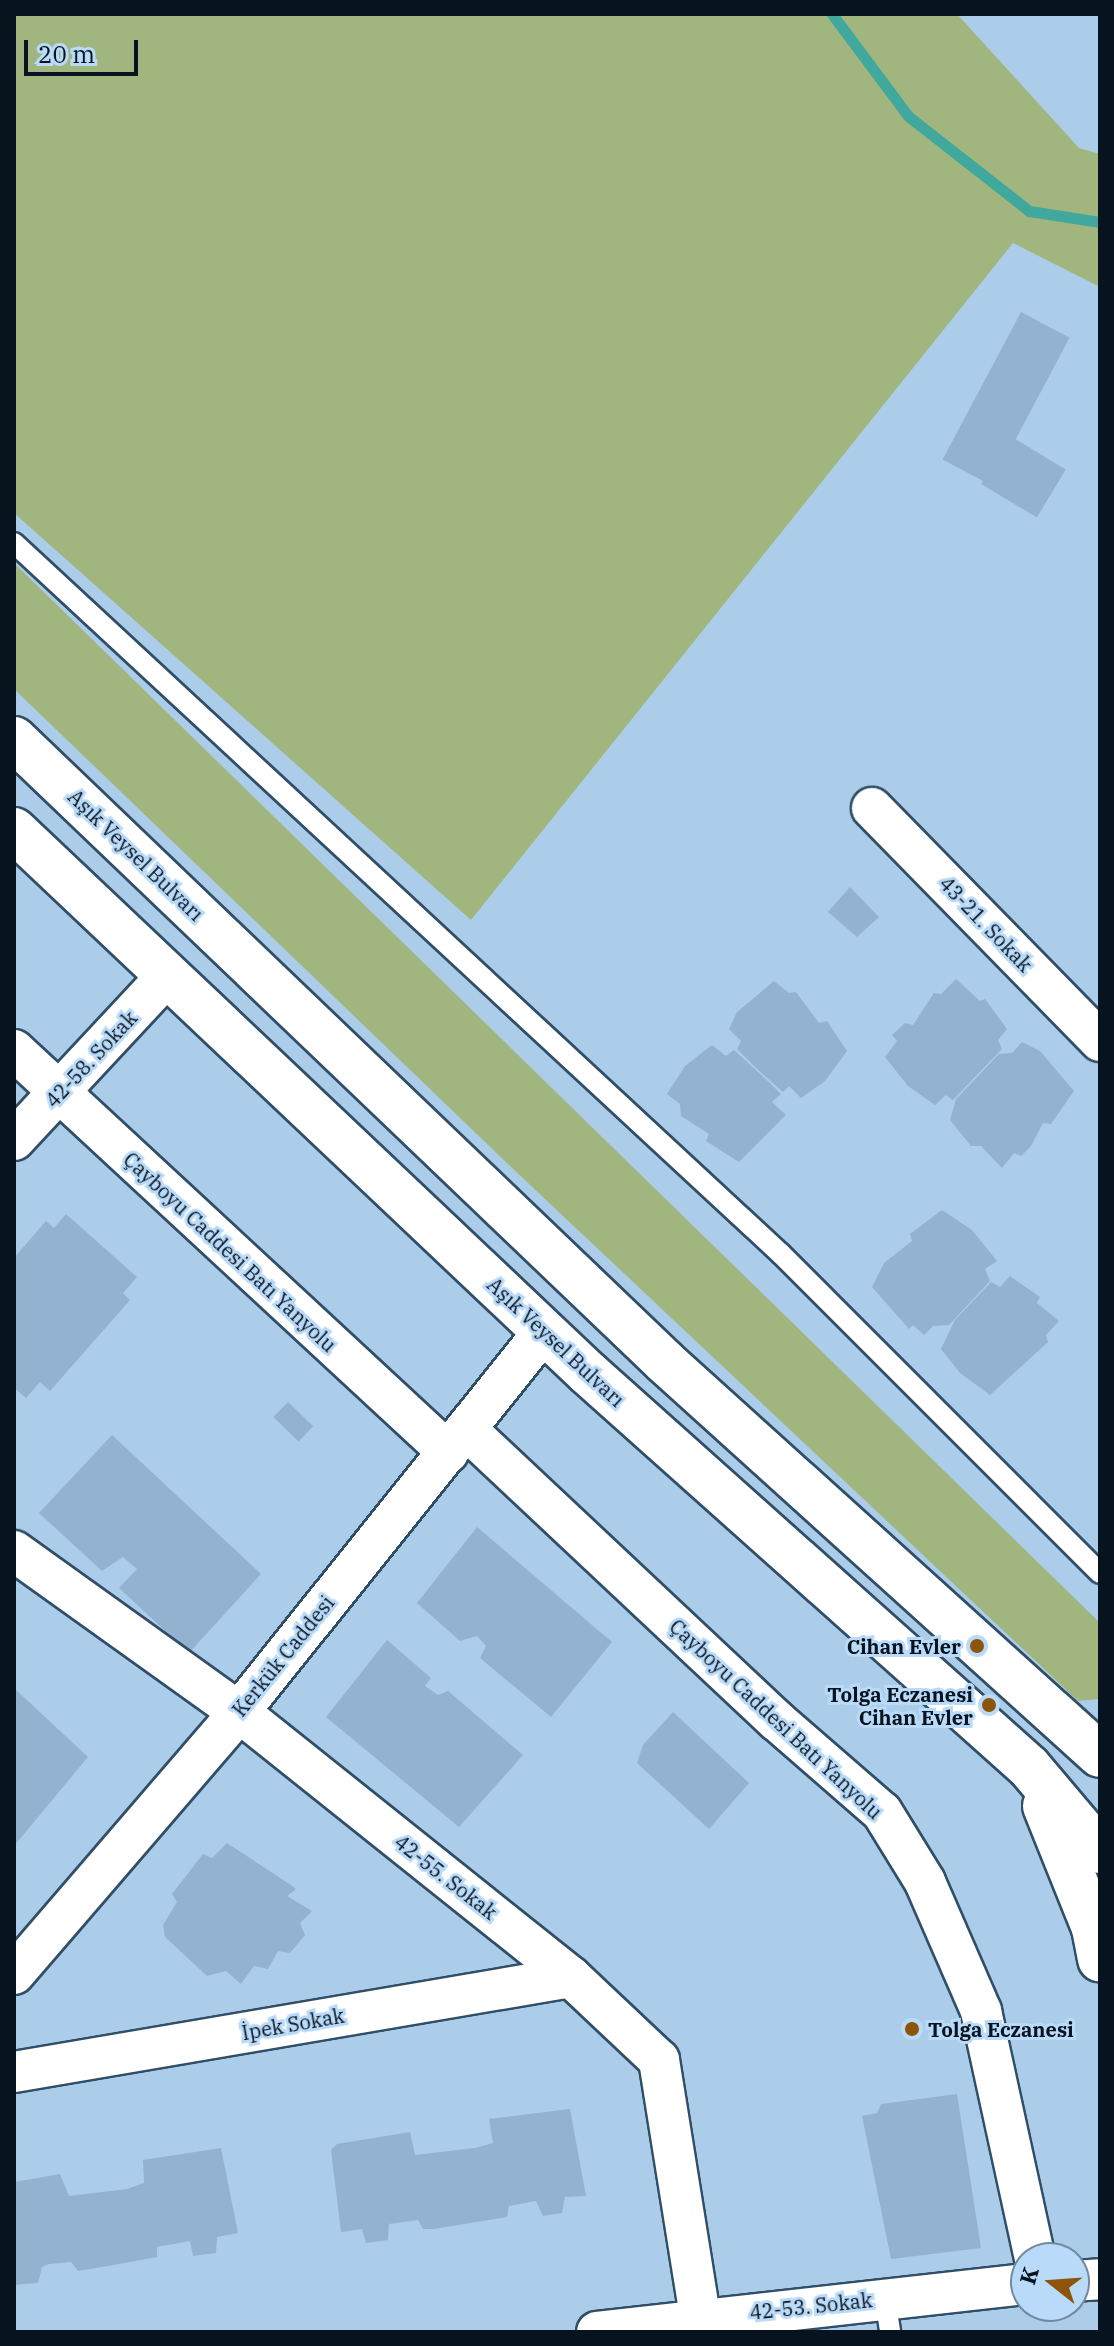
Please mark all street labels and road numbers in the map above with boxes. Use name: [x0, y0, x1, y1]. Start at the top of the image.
street label: Aşık Veysel Bulvarı: [63, 784, 209, 926]
street label: 43-21. Sokak: [935, 871, 1037, 977]
street label: 42-58. Sokak: [40, 1006, 142, 1112]
street label: Çayboyu Caddesi Batı Yanyolu: [119, 1147, 341, 1357]
street label: Aşık Veysel Bulvarı: [482, 1272, 630, 1412]
street label: Kerkük Caddesi: [227, 1591, 339, 1721]
street label: Çayboyu Caddesi Batı Yanyolu: [665, 1614, 887, 1824]
street label: 42-55. Sokak: [390, 1830, 502, 1924]
street label: İpek Sokak: [240, 2003, 346, 2045]
street label: 42-53. Sokak: [748, 2288, 874, 2324]

